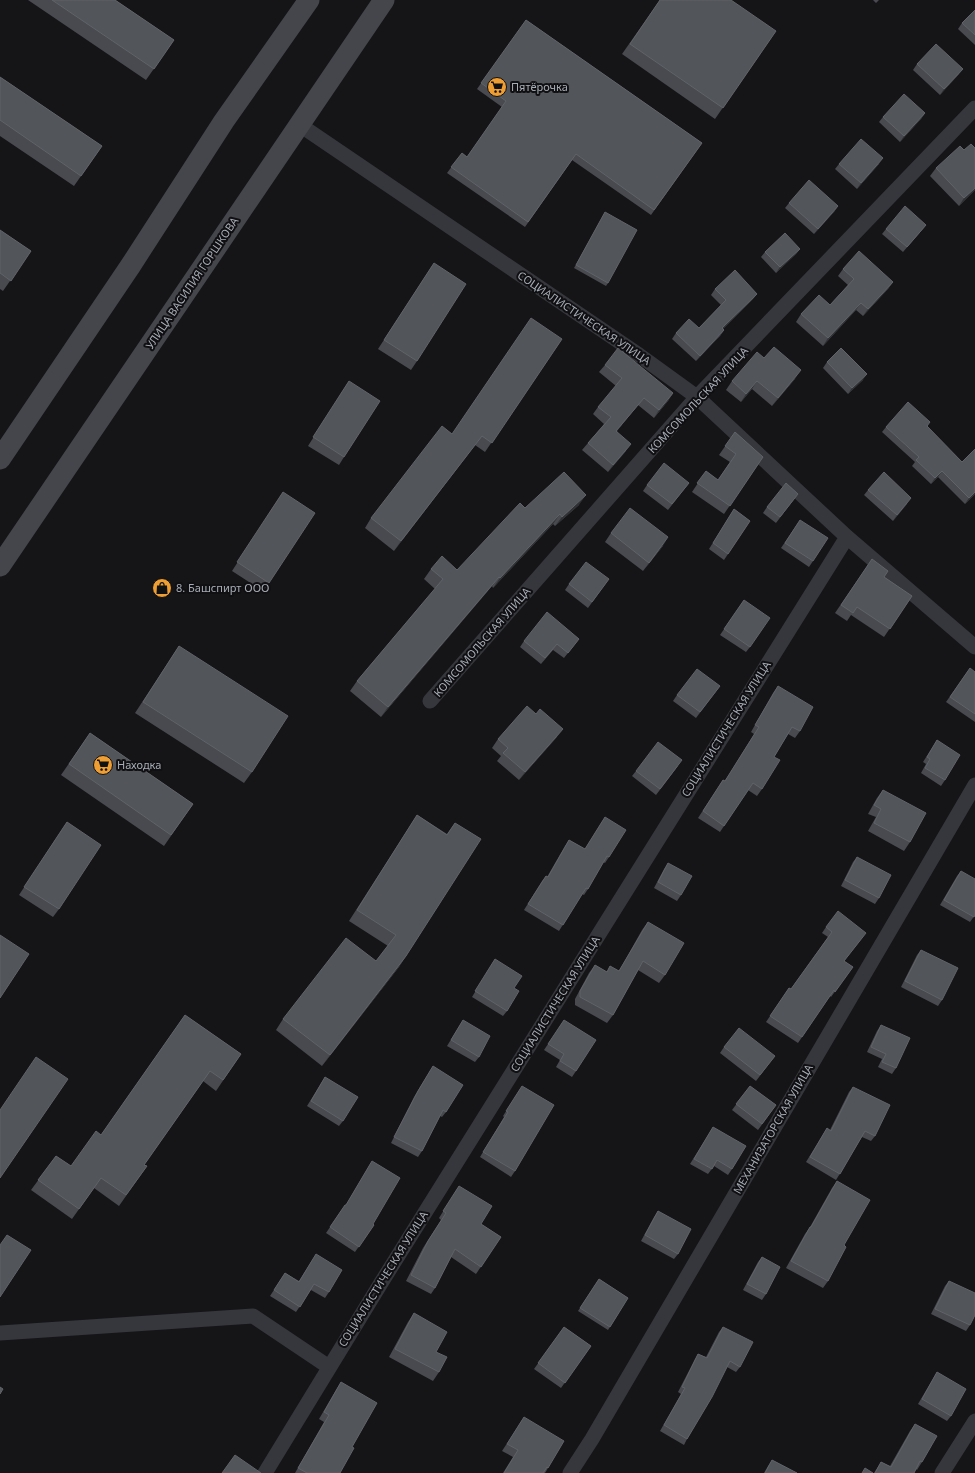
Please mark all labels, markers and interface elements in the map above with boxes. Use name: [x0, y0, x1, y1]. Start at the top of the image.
supermarket icon: Пятёрочка: [486, 76, 508, 98]
place label: Пятёрочка: [511, 79, 568, 94]
street label: УЛИЦА ВАСИЛИЯ ГОРШКОВА: [142, 213, 242, 352]
street label: СОЦИАЛИСТИЧЕСКАЯ УЛИЦА: [515, 267, 655, 368]
street label: КОМСОМОЛЬСКАЯ УЛИЦА: [644, 342, 752, 456]
shop icon: 8. Башспирт ООО: [151, 577, 173, 599]
place label: 8. Башспирт ООО: [176, 580, 269, 595]
street label: КОМСОМОЛЬСКАЯ УЛИЦА: [430, 583, 534, 700]
street label: СОЦИАЛИСТИЧЕСКАЯ УЛИЦА: [678, 657, 774, 799]
supermarket icon: Находка: [92, 754, 114, 776]
place label: Находка: [117, 757, 161, 772]
street label: СОЦИАЛИСТИЧЕСКАЯ УЛИЦА: [507, 932, 603, 1074]
street label: МЕХАНИЗАТОРСКАЯ УЛИЦА: [729, 1060, 816, 1196]
street label: СОЦИАЛИСТИЧЕСКАЯ УЛИЦА: [335, 1207, 431, 1349]

